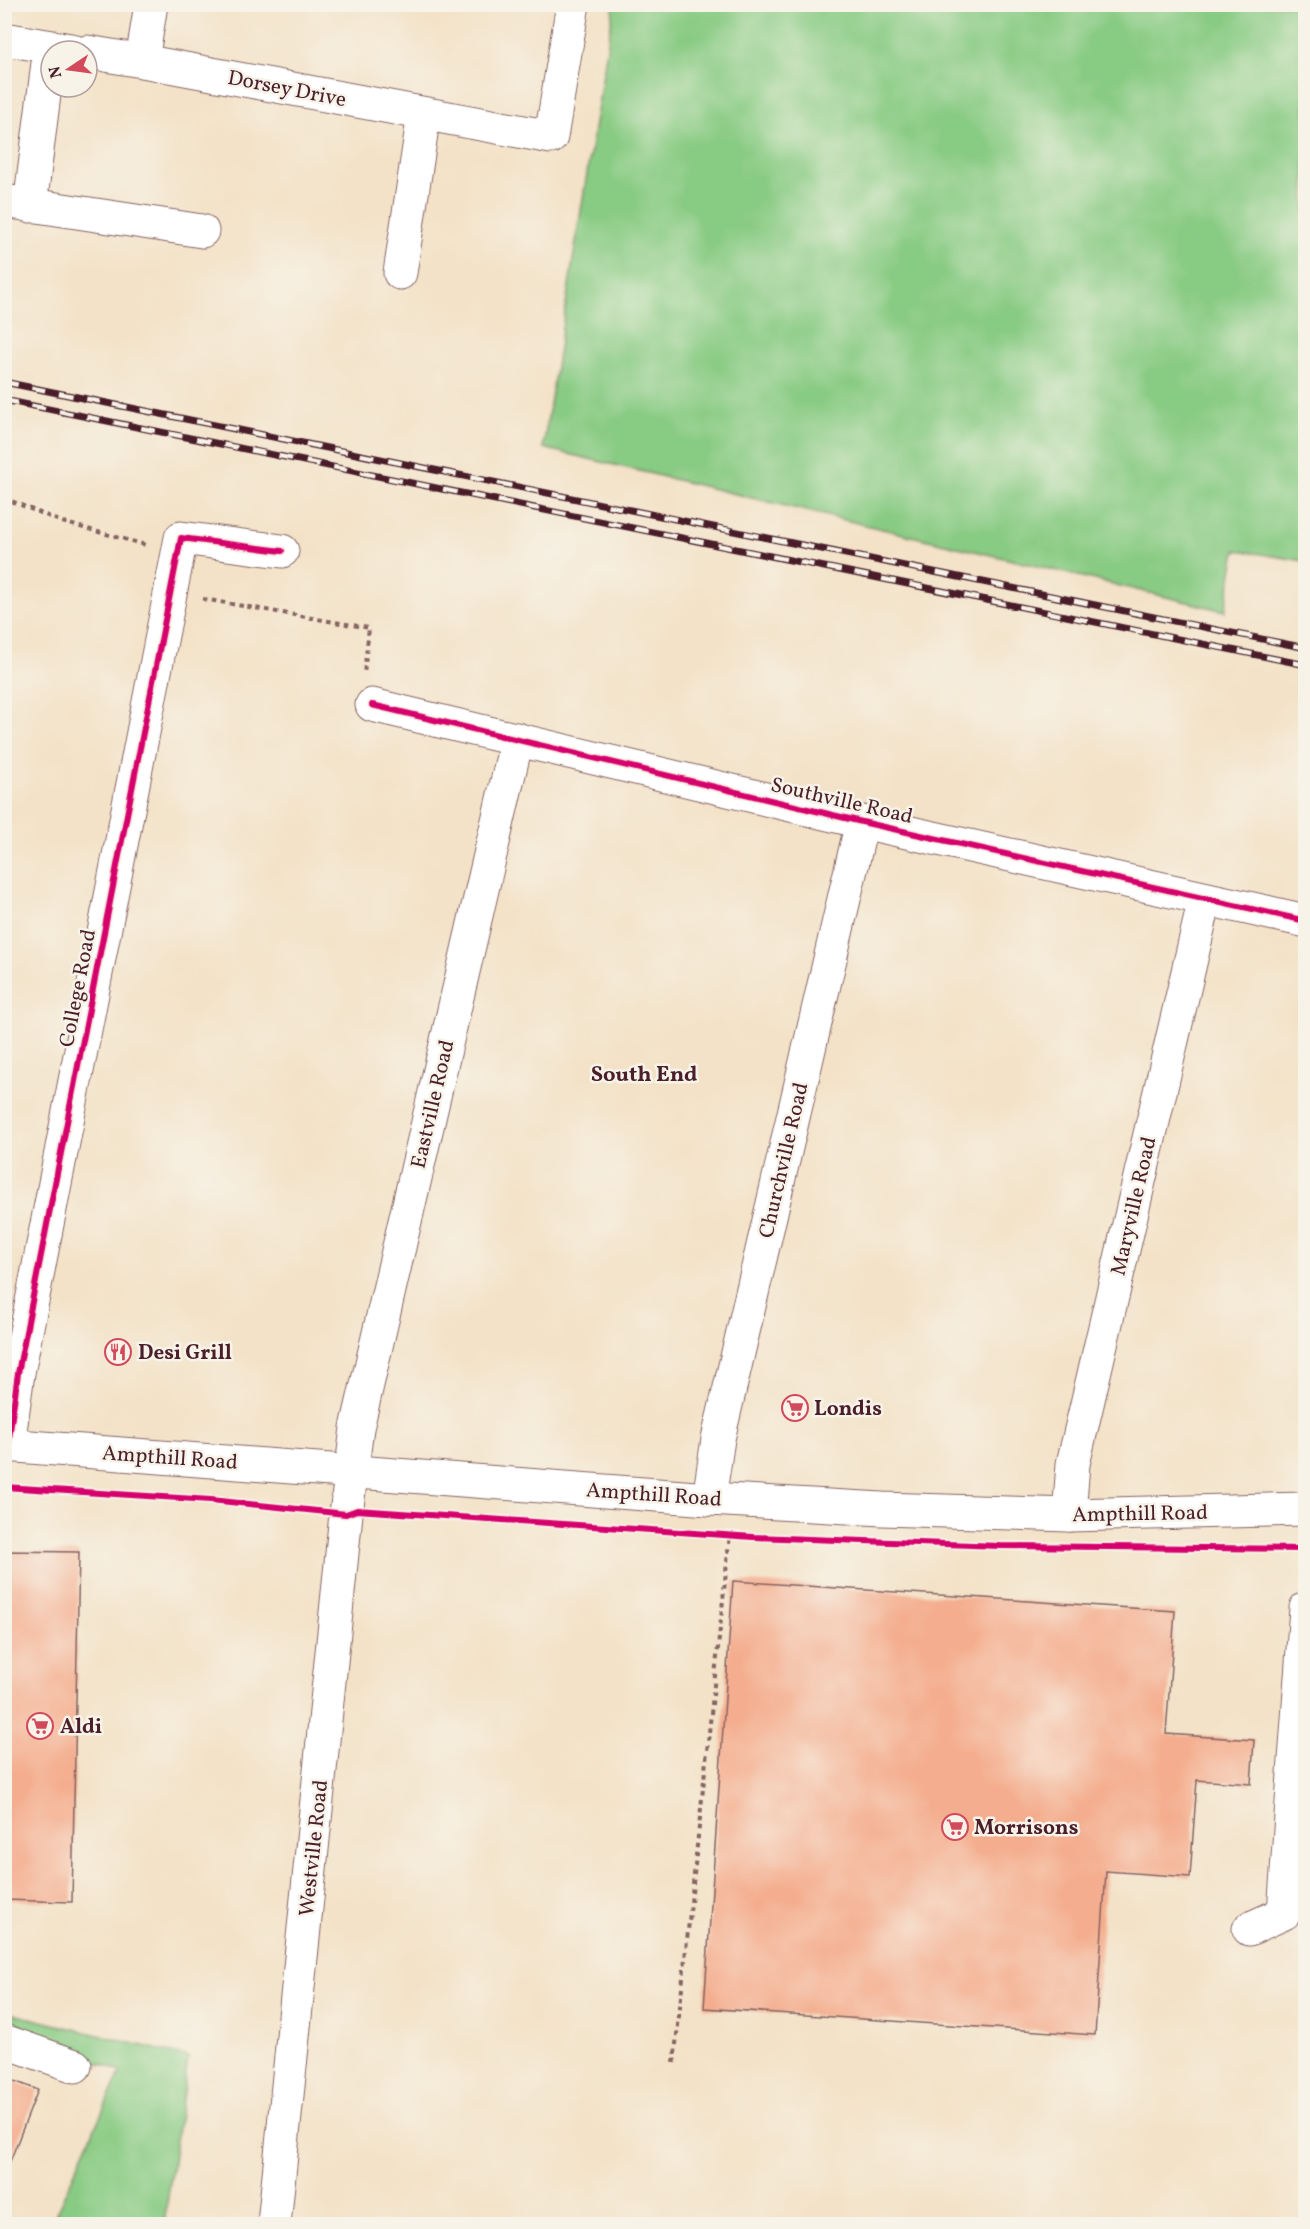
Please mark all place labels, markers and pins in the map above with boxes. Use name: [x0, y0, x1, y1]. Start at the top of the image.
restaurant icon: Desi Grill: [103, 1337, 133, 1367]
place label: Desi Grill: [138, 1339, 232, 1368]
supermarket icon: Londis: [780, 1393, 810, 1423]
place label: Londis: [814, 1395, 882, 1424]
supermarket icon: Aldi: [25, 1711, 55, 1741]
place label: Aldi: [60, 1713, 102, 1742]
supermarket icon: Morrisons: [940, 1812, 970, 1842]
place label: Morrisons: [974, 1814, 1078, 1843]

